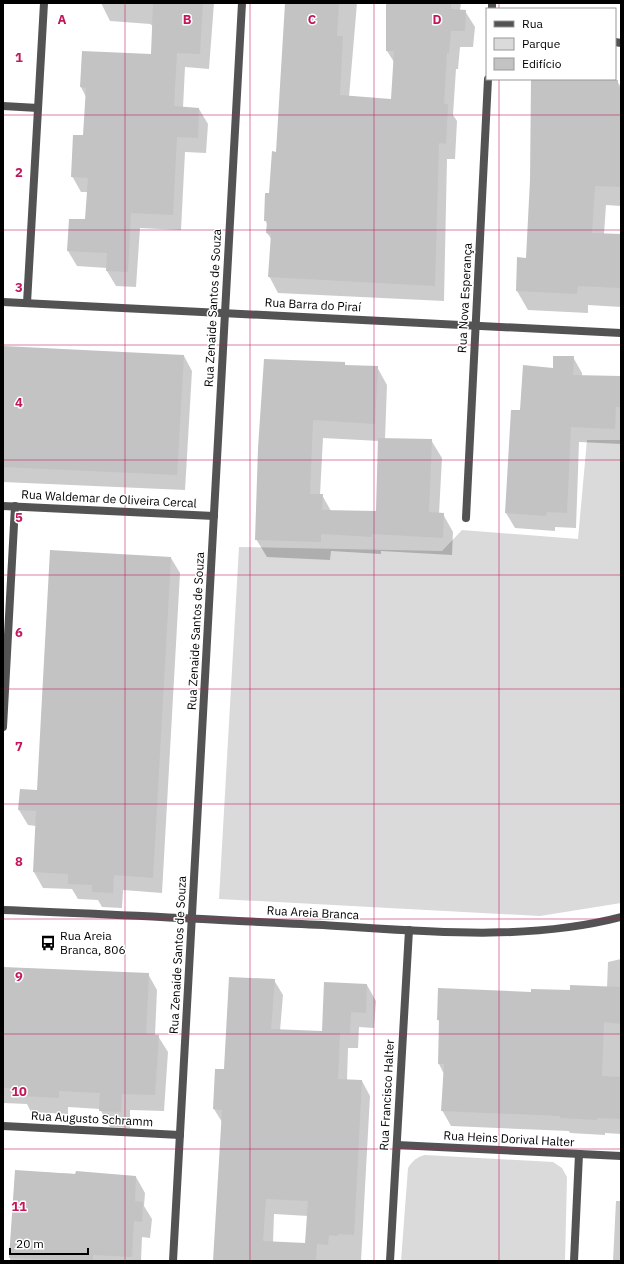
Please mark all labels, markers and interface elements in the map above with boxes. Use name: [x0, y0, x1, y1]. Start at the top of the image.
legend: [486, 8, 616, 80]
text: A: [58, 11, 67, 28]
text: B: [183, 11, 192, 28]
text: C: [308, 11, 317, 28]
text: D: [432, 11, 442, 28]
text: Rua: [522, 16, 543, 31]
text: Parque: [522, 36, 561, 51]
text: 1: [15, 49, 23, 66]
text: Edifício: [522, 56, 562, 71]
text: 2: [15, 164, 23, 181]
street label: Rua Zenaide Santos de Souza: [201, 228, 224, 387]
street label: Rua Nova Esperança: [454, 242, 475, 353]
text: 3: [15, 279, 23, 296]
street label: Rua Barra do Piraí: [264, 294, 362, 315]
text: 4: [15, 394, 23, 411]
street label: Rua Waldemar de Oliveira Cercal: [21, 486, 197, 511]
text: 5: [15, 509, 23, 526]
street label: Rua Zenaide Santos de Souza: [184, 551, 207, 710]
text: 6: [15, 624, 23, 641]
text: 7: [15, 738, 23, 755]
text: 8: [15, 853, 23, 870]
street label: Rua Zenaide Santos de Souza: [166, 875, 189, 1034]
street label: Rua Areia Branca: [266, 903, 360, 922]
place label: Rua Areia Branca, 806: [60, 928, 126, 957]
bus stop icon: Rua Areia Branca, 806: [39, 934, 57, 952]
text: 9: [15, 968, 23, 985]
street label: Rua Francisco Halter: [376, 1038, 397, 1151]
text: 10: [11, 1083, 27, 1100]
street label: Rua Augusto Schramm: [31, 1108, 154, 1129]
street label: Rua Heins Dorival Halter: [443, 1128, 575, 1149]
text: 11: [11, 1198, 27, 1215]
scale bar: [10, 1230, 88, 1256]
text: 20 m: [16, 1236, 44, 1251]

